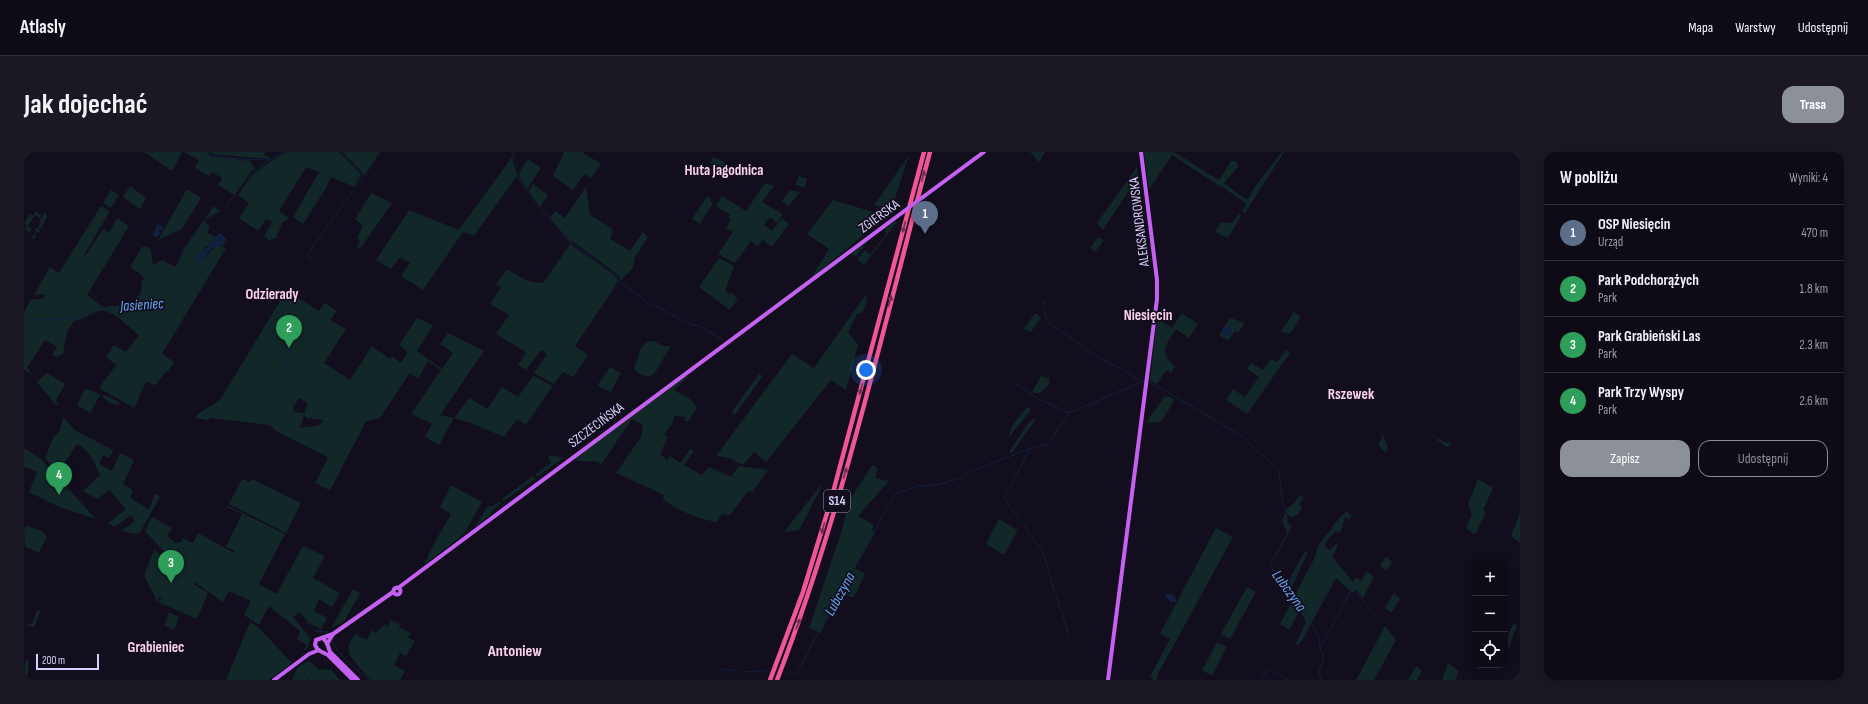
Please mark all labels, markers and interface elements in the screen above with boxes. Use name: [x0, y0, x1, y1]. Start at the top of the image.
text: Atlasly: [20, 16, 66, 39]
text: Mapa: [1688, 19, 1713, 36]
text: Warstwy: [1735, 19, 1776, 36]
text: Udostępnij: [1798, 19, 1848, 36]
button: Trasa: [1782, 86, 1844, 123]
text: Jak dojechać: [24, 88, 147, 121]
district label: Huta Jagodnica: [685, 161, 763, 180]
text: W pobliżu: [1560, 168, 1618, 188]
one-way arrow: [921, 170, 927, 182]
text: Wyniki: 4: [1789, 170, 1828, 186]
street label: ALEKSANDROWSKA: [1125, 175, 1153, 269]
street label: ZGIERSKA: [855, 195, 903, 236]
pin: 1: [912, 201, 938, 234]
text: OSP Niesięcin: [1598, 215, 1670, 234]
one-way arrow: [901, 221, 907, 233]
text: 1: [1570, 225, 1576, 241]
text: 470 m: [1801, 225, 1828, 241]
text: Urząd: [1598, 234, 1623, 250]
text: Park Podchorążych: [1598, 271, 1699, 290]
text: 2: [1570, 281, 1576, 297]
text: 1.8 km: [1800, 281, 1828, 297]
district label: Odzierady: [246, 285, 299, 304]
text: Park: [1598, 290, 1617, 306]
water label: Jasieniec: [119, 294, 165, 316]
one-way arrow: [887, 295, 893, 307]
district label: Niesięcin: [1124, 306, 1172, 325]
pin: 2: [276, 315, 302, 348]
text: Park Grabieński Las: [1598, 327, 1701, 346]
text: 3: [1570, 337, 1576, 353]
text: 2.3 km: [1799, 337, 1828, 353]
text: Park: [1598, 346, 1617, 362]
your location: [856, 360, 876, 380]
one-way arrow: [858, 383, 864, 395]
text: Park Trzy Wyspy: [1598, 383, 1684, 402]
district label: Rszewek: [1328, 385, 1375, 404]
text: 4: [1570, 393, 1576, 409]
text: 2.6 km: [1799, 393, 1828, 409]
street label: SZCZECIŃSKA: [565, 398, 628, 451]
text: Park: [1598, 402, 1617, 418]
button: Zapisz: [1560, 440, 1690, 477]
button: Udostępnij: [1698, 440, 1828, 477]
pin: 4: [46, 462, 72, 495]
one-way arrow: [842, 466, 848, 478]
road number: S14: [824, 490, 850, 512]
one-way arrow: [820, 522, 826, 534]
pin: 3: [158, 550, 184, 583]
map controls: [1472, 560, 1508, 668]
button: +: [1472, 560, 1508, 596]
water label: Lubczyna: [1268, 566, 1310, 616]
water label: Lubczyna: [820, 569, 860, 619]
button: −: [1472, 596, 1508, 632]
one-way arrow: [795, 617, 801, 629]
button: locate: [1472, 632, 1508, 668]
district label: Grabieniec: [128, 638, 184, 657]
district label: Antoniew: [487, 642, 542, 661]
scale bar: [36, 652, 99, 671]
text: 200 m: [42, 654, 65, 667]

